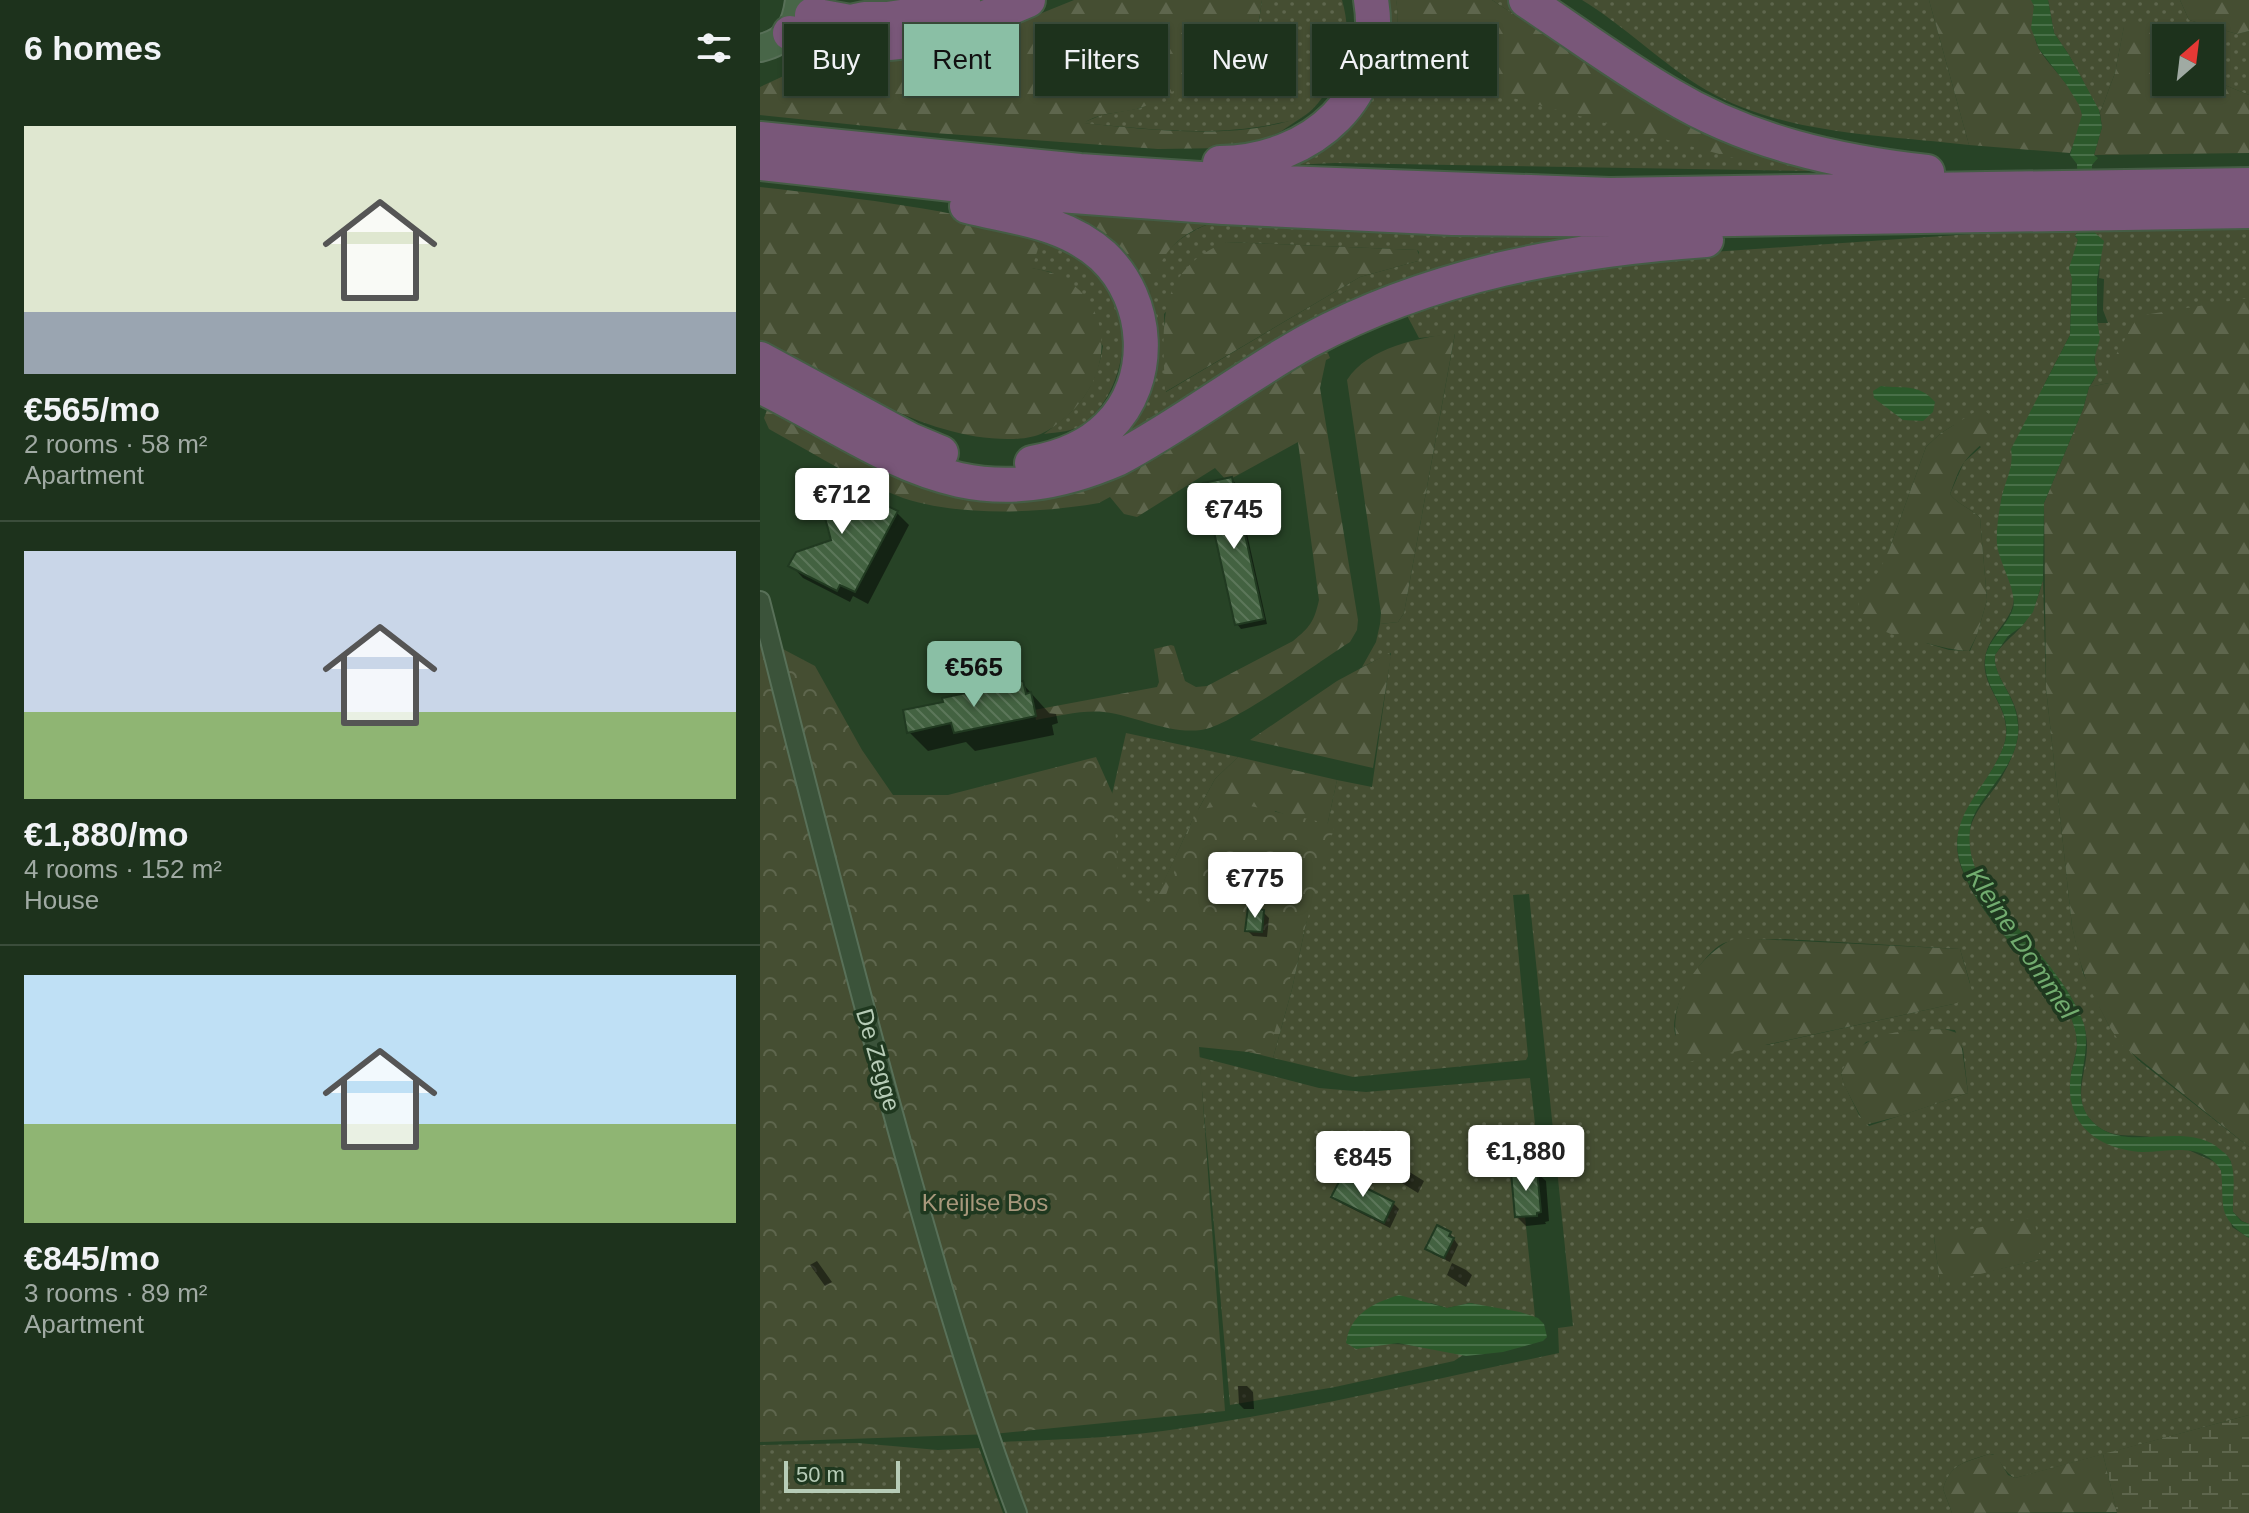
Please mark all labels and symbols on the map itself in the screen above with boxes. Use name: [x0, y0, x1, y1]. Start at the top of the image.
north arrow: [2152, 24, 2224, 96]
pin: €712: [795, 468, 889, 536]
pin: €745: [1187, 483, 1281, 551]
pin: €565: [927, 641, 1021, 709]
pin: €775: [1208, 852, 1302, 920]
water label: Kleine Dommel: [1960, 862, 2084, 1025]
street label: De Zegge: [851, 1005, 906, 1114]
pin: €1,880: [1461, 1125, 1591, 1193]
pin: €845: [1316, 1131, 1410, 1199]
park label: Kreijlse Bos: [922, 1189, 1048, 1216]
scale bar: [784, 1457, 900, 1493]

